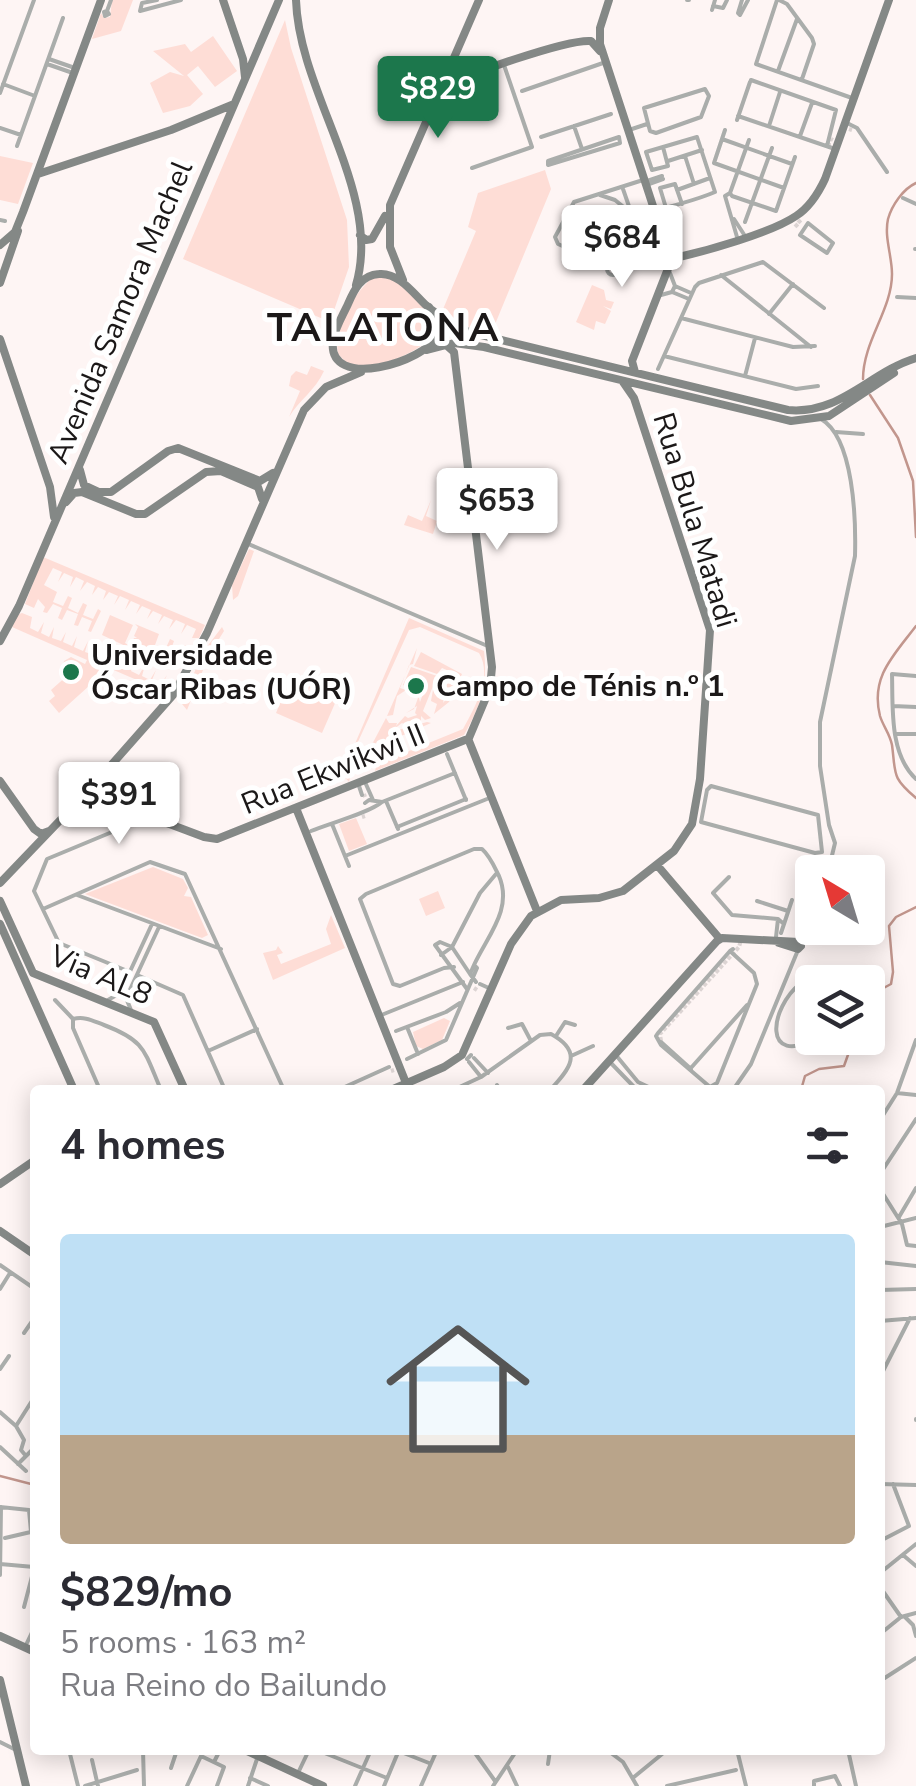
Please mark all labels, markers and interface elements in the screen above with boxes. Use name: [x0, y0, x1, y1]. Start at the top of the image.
pin: $829: [379, 56, 497, 141]
text: $829: [400, 67, 476, 110]
street label: Avenida Samora Machel: [38, 154, 203, 470]
pin: $684: [563, 205, 681, 290]
text: $684: [584, 216, 660, 259]
district label: TALATONA: [267, 301, 501, 355]
street label: Rua Bula Matadi: [642, 408, 747, 633]
pin: $653: [438, 468, 556, 553]
text: $653: [459, 479, 535, 522]
place label: Universidade Óscar Ribas (UÓR): [91, 635, 353, 710]
marker: Universidade Óscar Ribas (UÓR): [60, 661, 82, 683]
place label: Campo de Ténis n.º 1: [436, 666, 725, 707]
marker: Campo de Ténis n.º 1: [405, 675, 427, 697]
street label: Rua Ekwikwi II: [235, 714, 431, 825]
pin: $391: [60, 762, 178, 847]
text: $391: [81, 773, 157, 816]
north arrow: [795, 855, 885, 945]
map controls: [795, 855, 885, 1055]
street label: Via AL8: [42, 935, 158, 1015]
button: layers: [795, 965, 885, 1055]
text: 4 homes: [60, 1117, 225, 1174]
icon: filters: [800, 1118, 855, 1173]
icon: home: [368, 1299, 548, 1479]
text: $829/mo: [60, 1564, 232, 1621]
text: 5 rooms · 163 m²: [60, 1621, 306, 1664]
text: Rua Reino do Bailundo: [60, 1664, 387, 1707]

